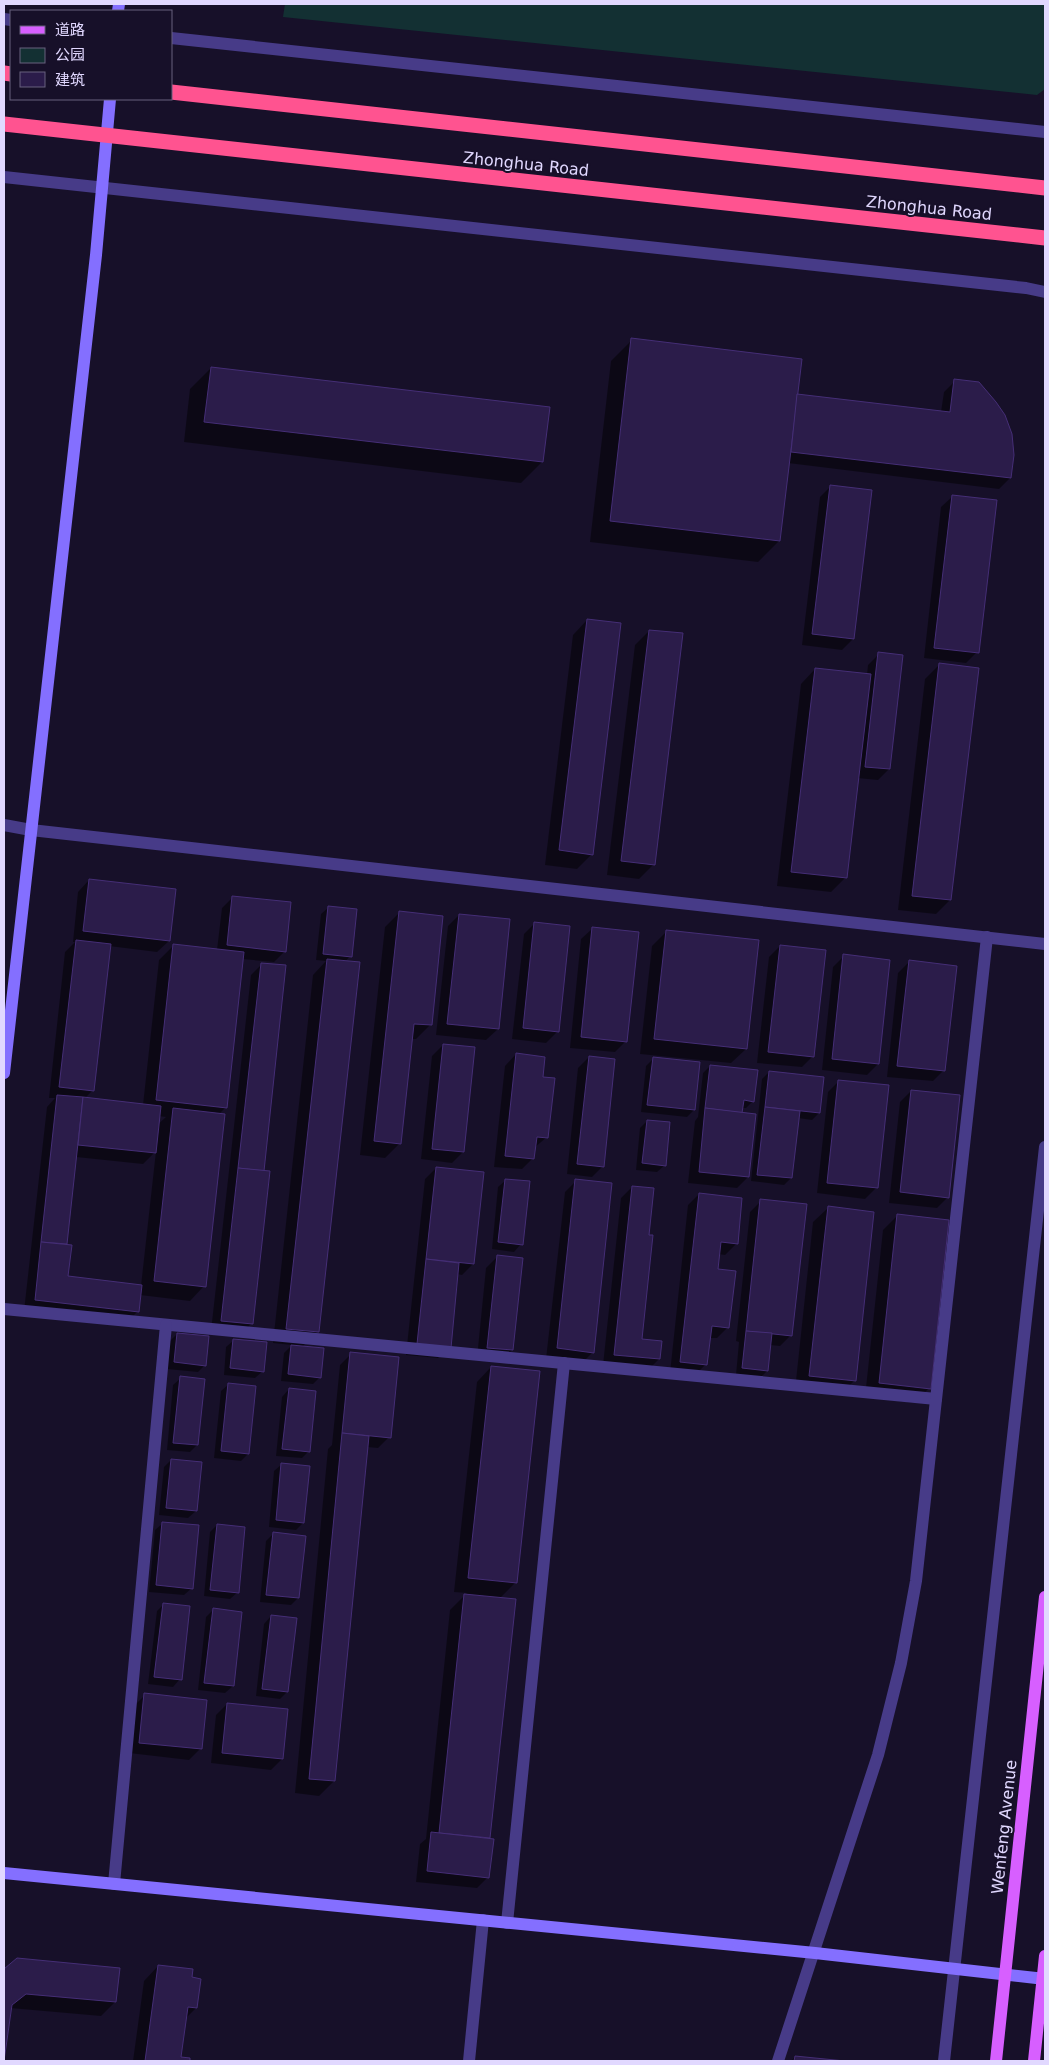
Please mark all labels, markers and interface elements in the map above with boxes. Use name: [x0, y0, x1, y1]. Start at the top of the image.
legend: [10, 10, 172, 100]
text: 道路: [55, 21, 85, 39]
text: 公园: [55, 46, 85, 64]
text: 建筑: [55, 71, 85, 89]
street label: Zhonghua Road: [462, 148, 590, 180]
street label: Zhonghua Road: [865, 192, 993, 224]
street label: Wenfeng Avenue: [987, 1759, 1021, 1895]

